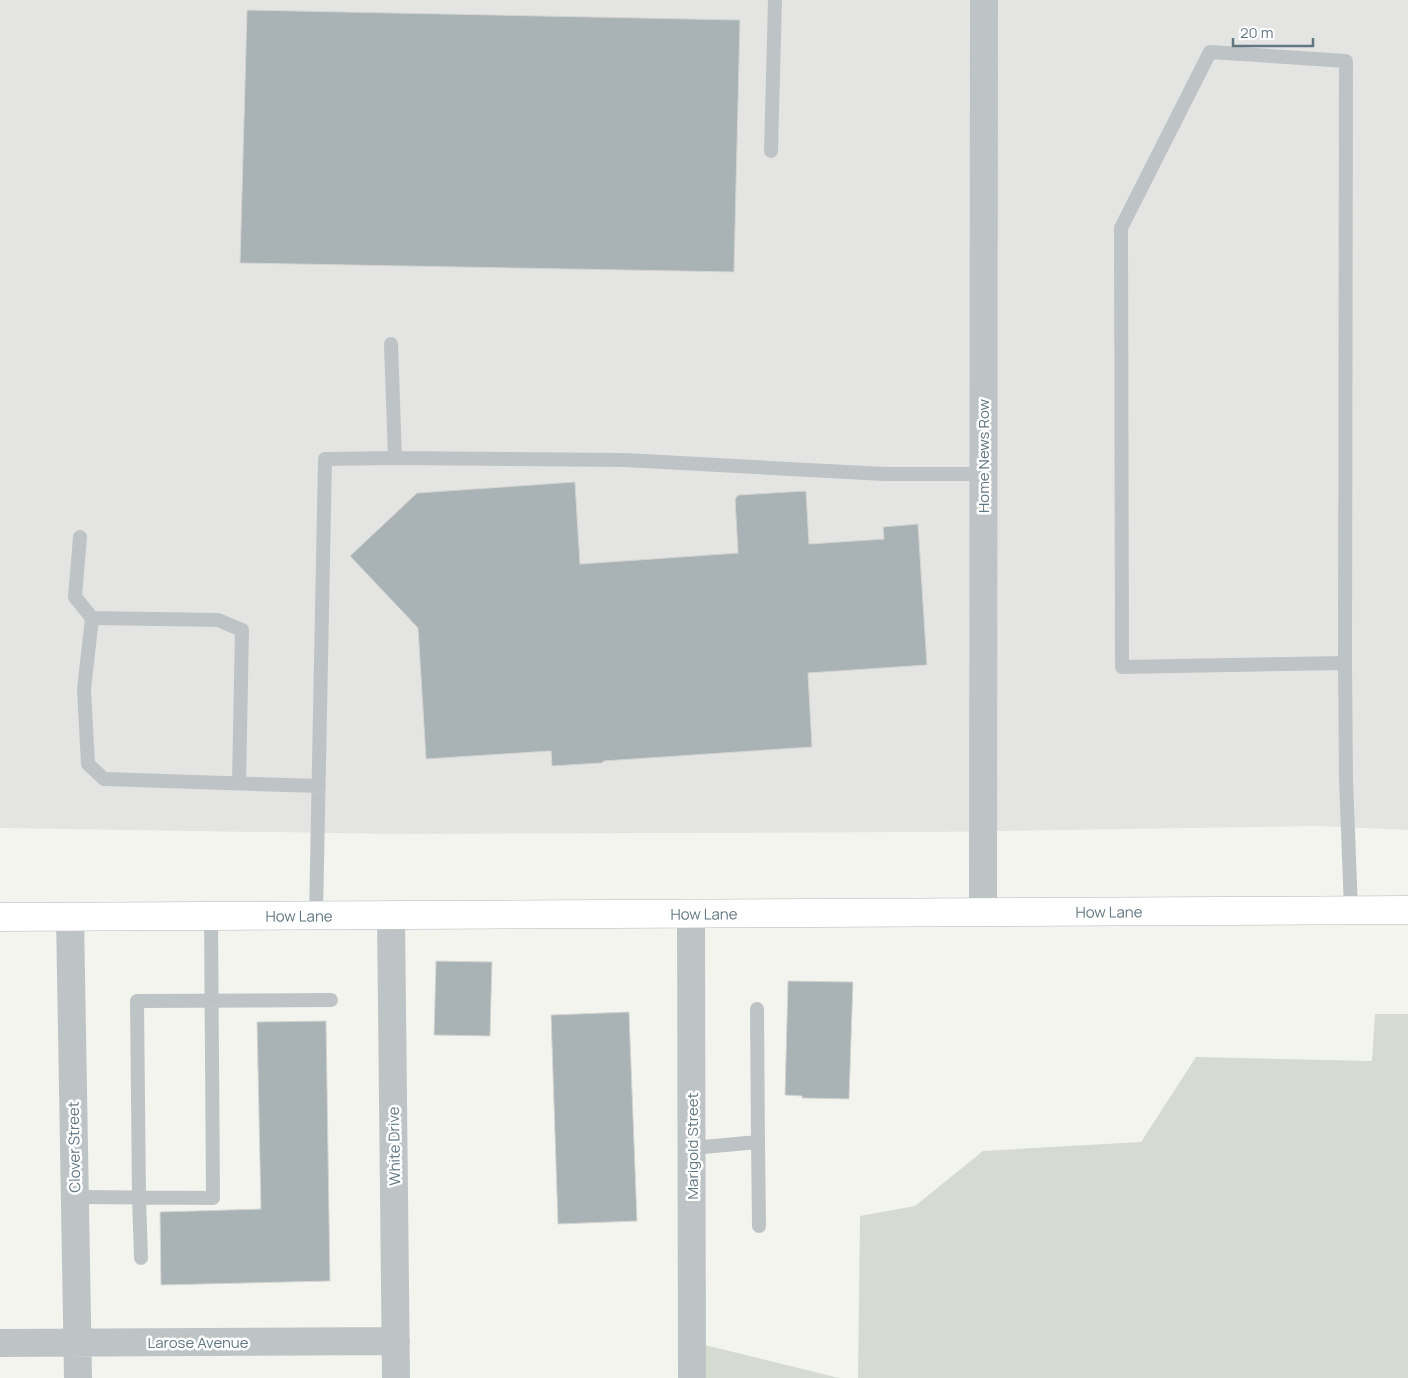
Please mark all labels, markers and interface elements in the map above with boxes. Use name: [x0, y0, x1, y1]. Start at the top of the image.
scale bar: [1233, 15, 1313, 47]
text: 20 m: [1240, 22, 1273, 43]
street label: Home News Row: [973, 399, 994, 513]
street label: How Lane: [1075, 901, 1143, 922]
street label: How Lane: [670, 903, 738, 924]
street label: How Lane: [265, 905, 333, 926]
street label: Marigold Street: [682, 1092, 703, 1200]
street label: Clover Street: [63, 1101, 85, 1193]
street label: White Drive: [383, 1106, 405, 1186]
street label: Larose Avenue: [147, 1332, 249, 1353]

